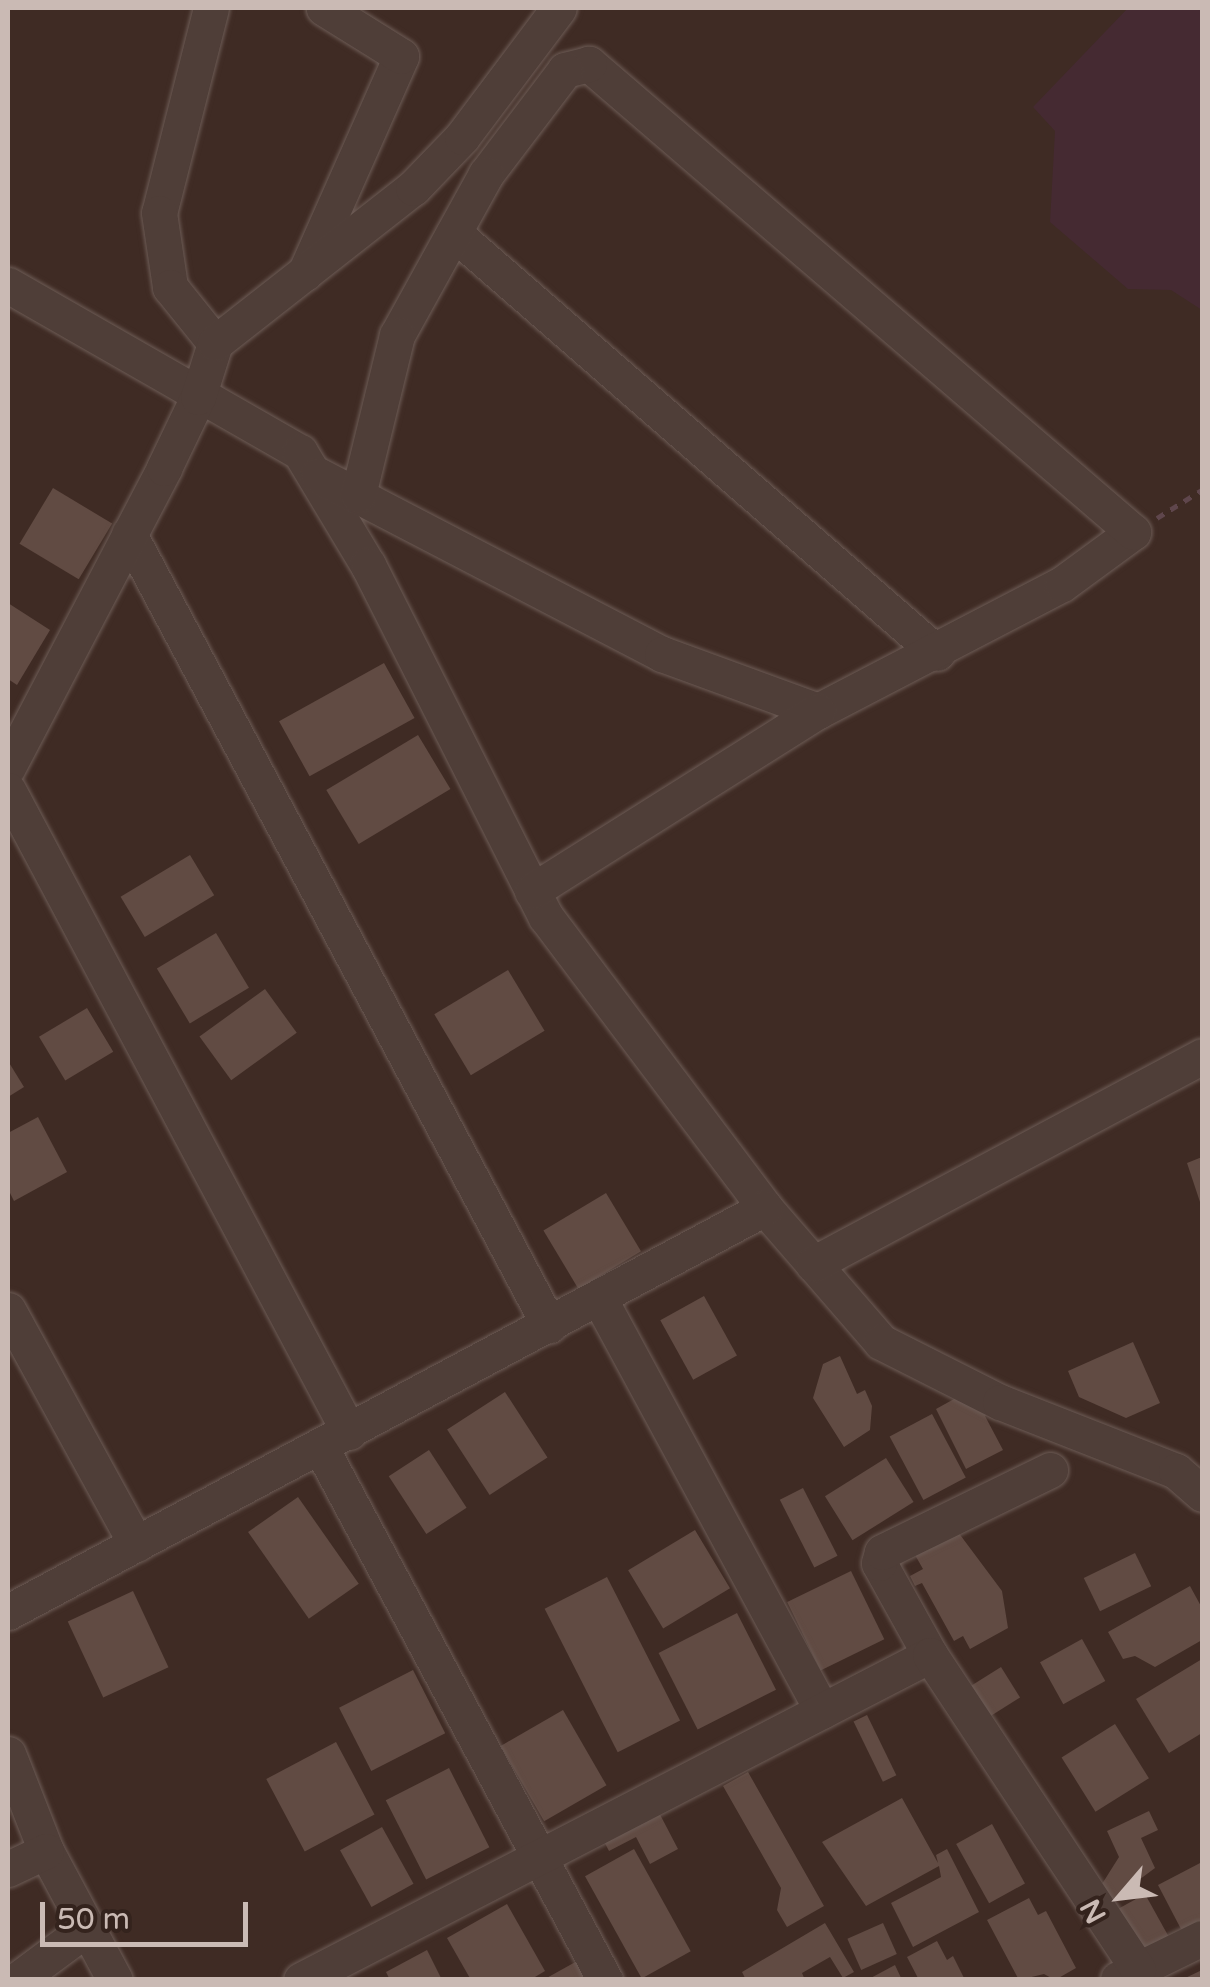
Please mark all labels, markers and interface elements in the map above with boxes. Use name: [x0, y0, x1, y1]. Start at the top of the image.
north arrow: [1070, 1847, 1170, 1947]
scale bar: [45, 1882, 252, 1944]
text: N: [1073, 1893, 1114, 1929]
text: 50 m: [57, 1901, 130, 1938]

